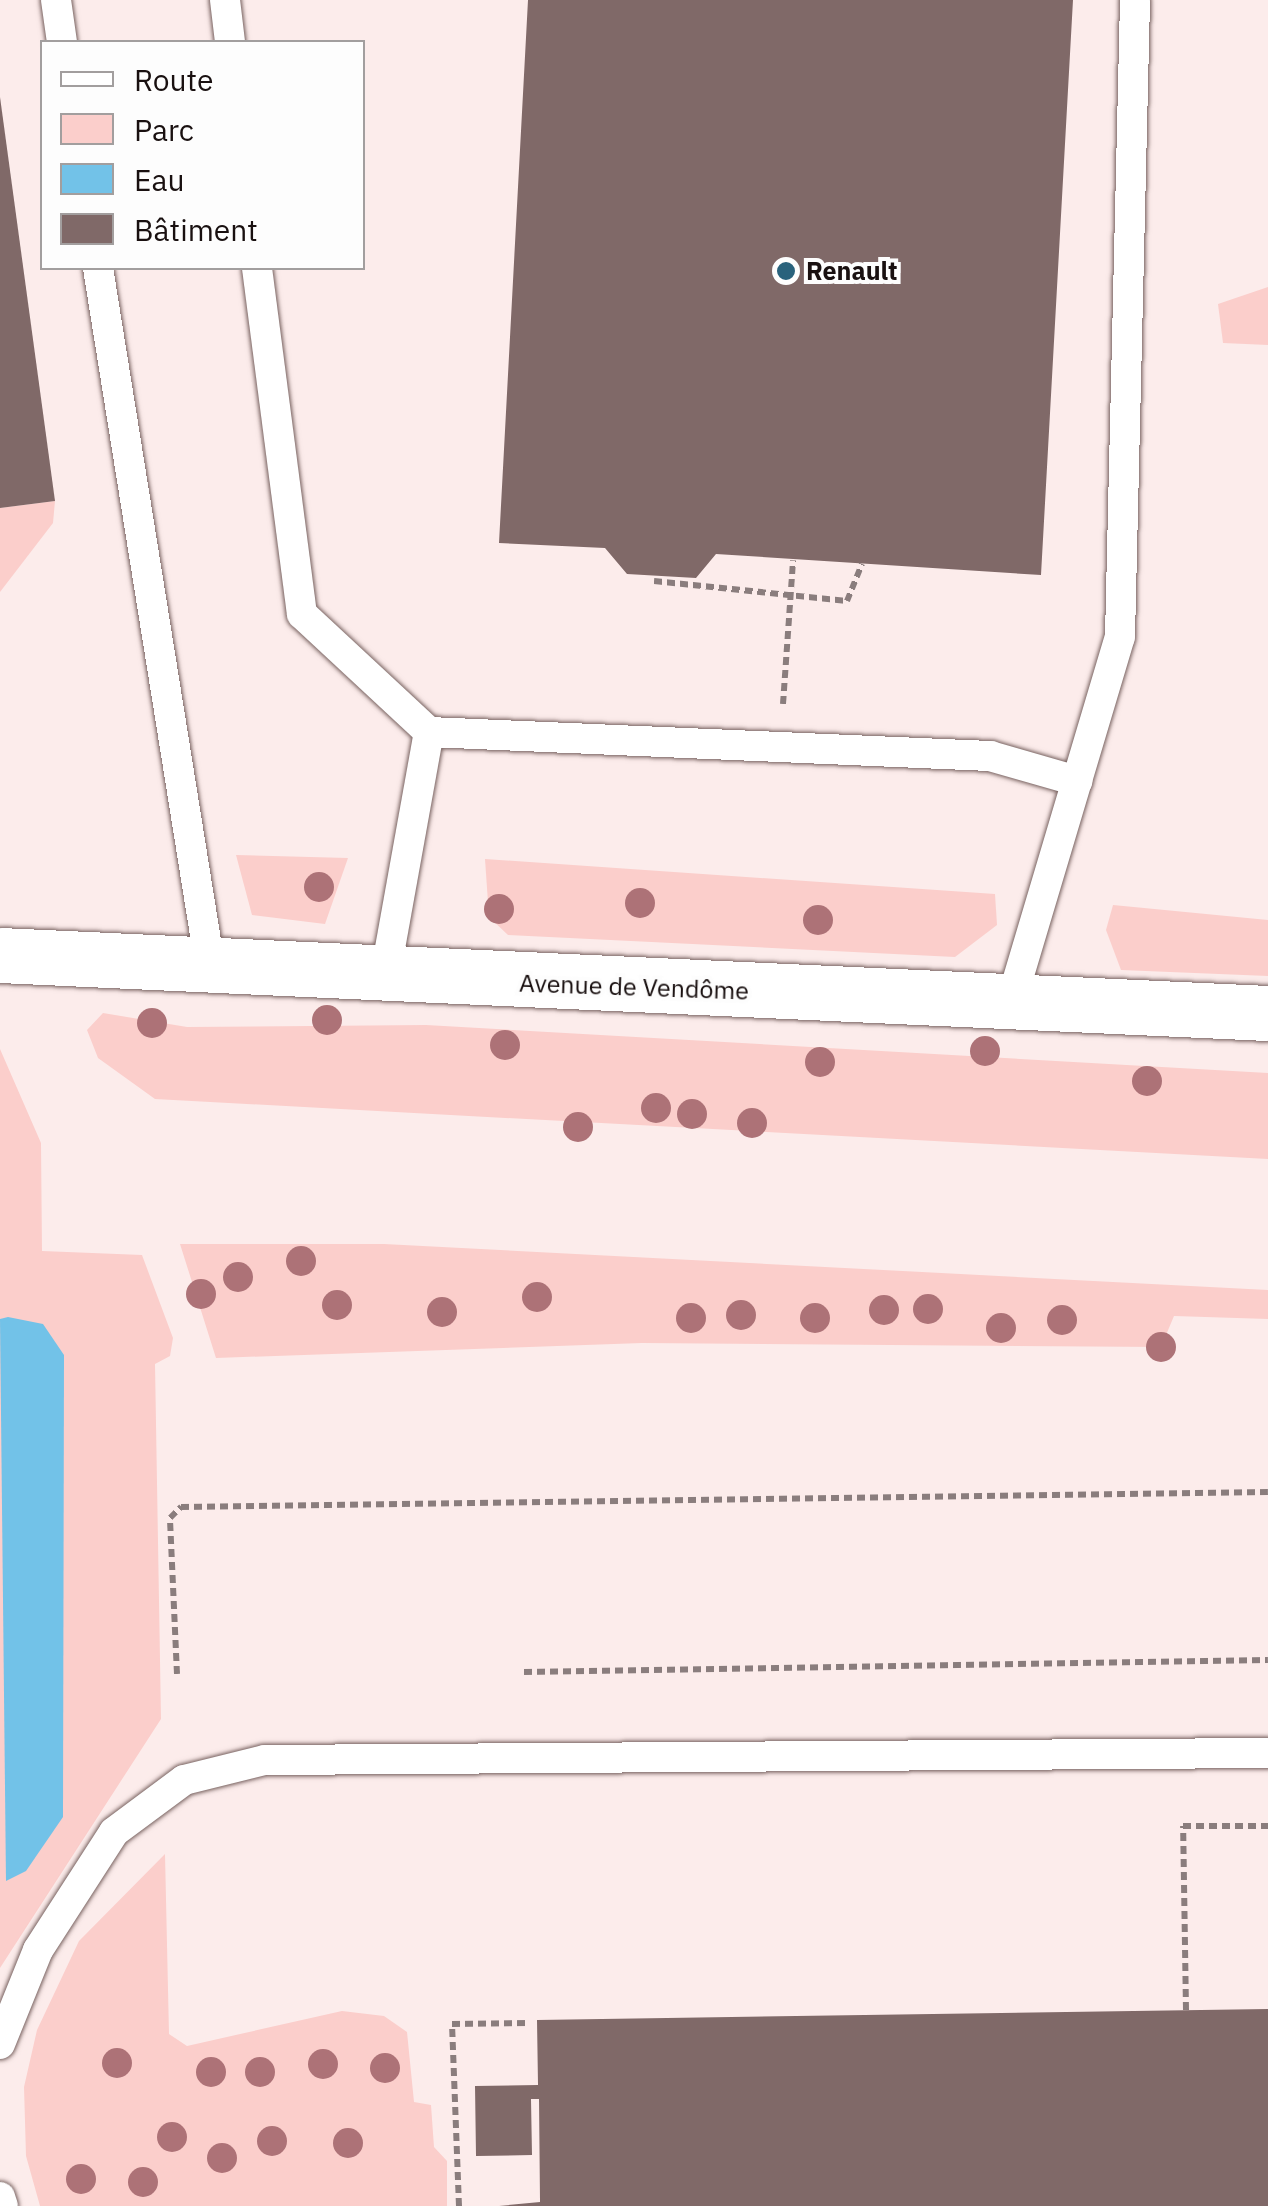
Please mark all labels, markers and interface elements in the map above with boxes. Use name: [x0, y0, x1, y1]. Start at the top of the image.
legend: [40, 40, 365, 270]
text: Route: [134, 60, 213, 99]
text: Parc: [134, 110, 194, 149]
text: Eau: [134, 160, 185, 199]
text: Bâtiment: [134, 210, 258, 249]
place label: Renault: [806, 256, 898, 286]
marker: Renault: [775, 260, 797, 282]
street label: Avenue de Vendôme: [519, 968, 749, 1006]

